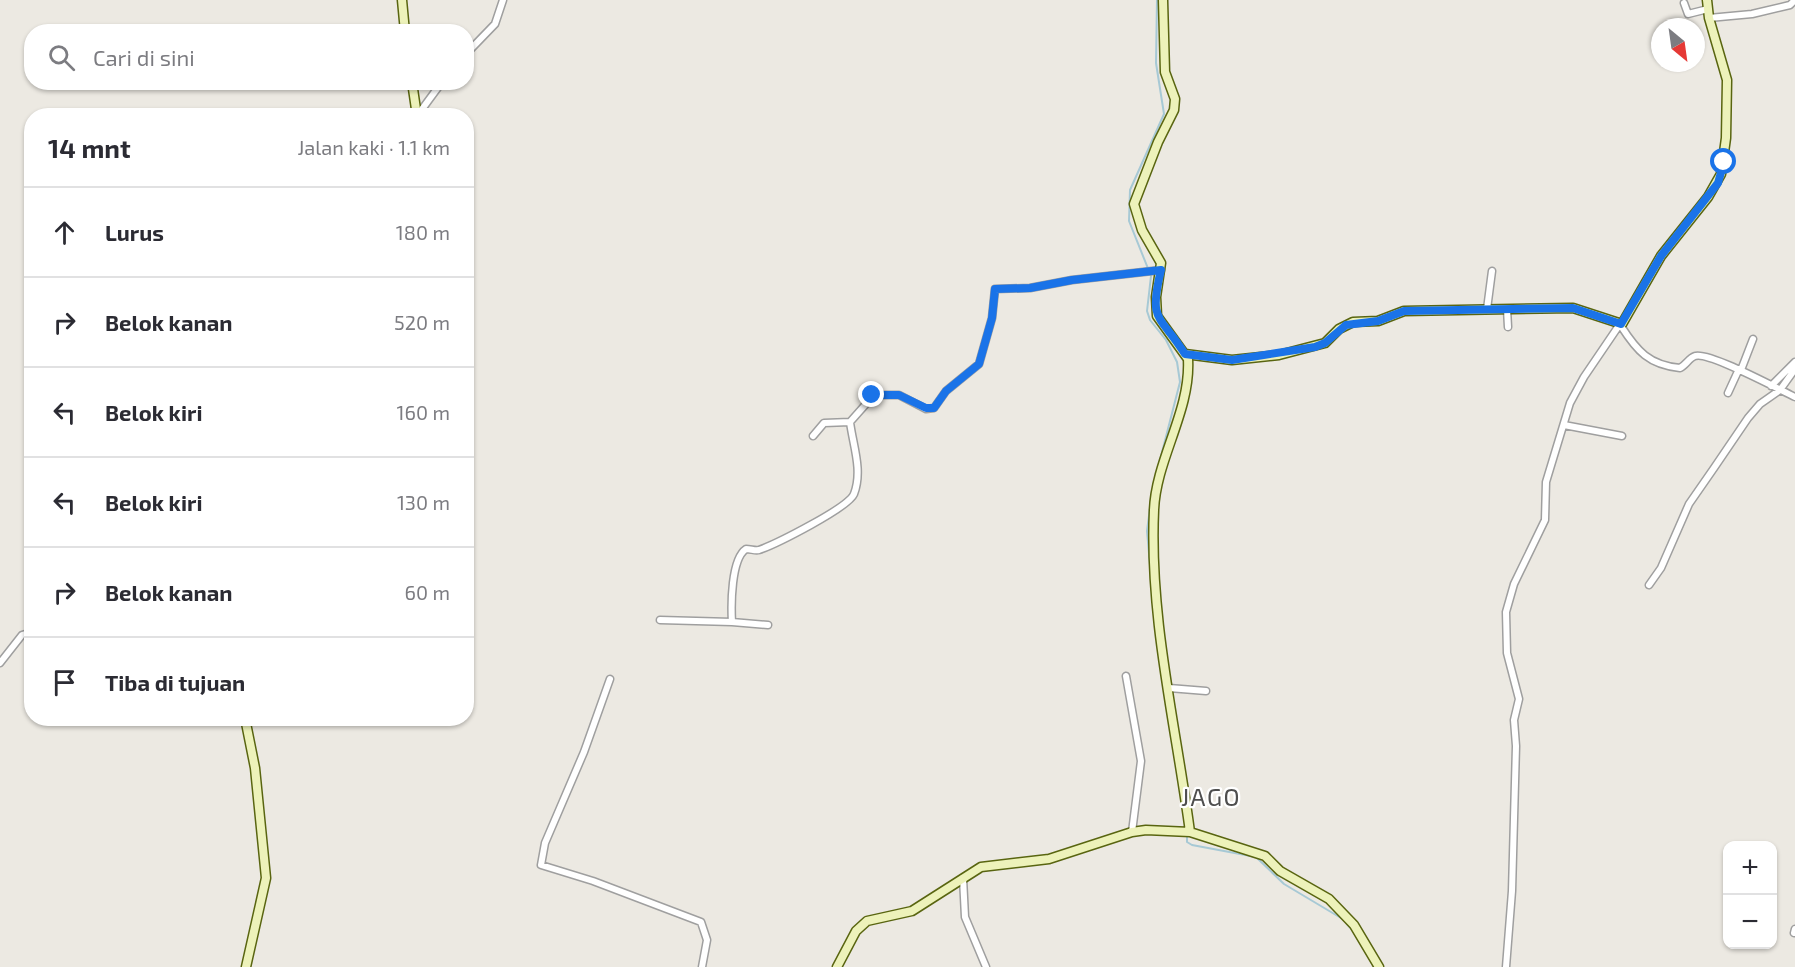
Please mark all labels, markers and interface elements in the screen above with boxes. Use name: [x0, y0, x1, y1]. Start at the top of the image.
north arrow: [1651, 18, 1705, 72]
search box: [24, 24, 474, 90]
icon: search: [45, 41, 78, 74]
text: Cari di sini: [93, 44, 195, 70]
text: 14 mnt: [48, 132, 131, 163]
text: Jalan kaki · 1.1 km: [297, 135, 450, 159]
route start: [1710, 148, 1736, 174]
icon: ahead: [48, 216, 81, 249]
text: Lurus: [105, 219, 164, 245]
text: 180 m: [396, 220, 450, 244]
icon: right: [48, 306, 81, 339]
text: Belok kanan: [105, 309, 232, 335]
text: 520 m: [394, 310, 450, 334]
route end: [858, 381, 884, 407]
icon: left: [48, 396, 81, 429]
text: Belok kiri: [105, 399, 202, 425]
text: 160 m: [397, 400, 450, 424]
icon: left: [48, 486, 81, 519]
text: Belok kiri: [105, 489, 202, 515]
text: 130 m: [397, 490, 450, 514]
icon: right: [48, 576, 81, 609]
text: Belok kanan: [105, 579, 232, 605]
text: 60 m: [405, 580, 450, 604]
icon: arrive: [48, 666, 81, 699]
text: Tiba di tujuan: [105, 669, 245, 695]
district label: JAGO: [1181, 782, 1241, 811]
map controls: [1723, 841, 1777, 949]
button: +: [1723, 841, 1777, 895]
button: −: [1723, 895, 1777, 949]

